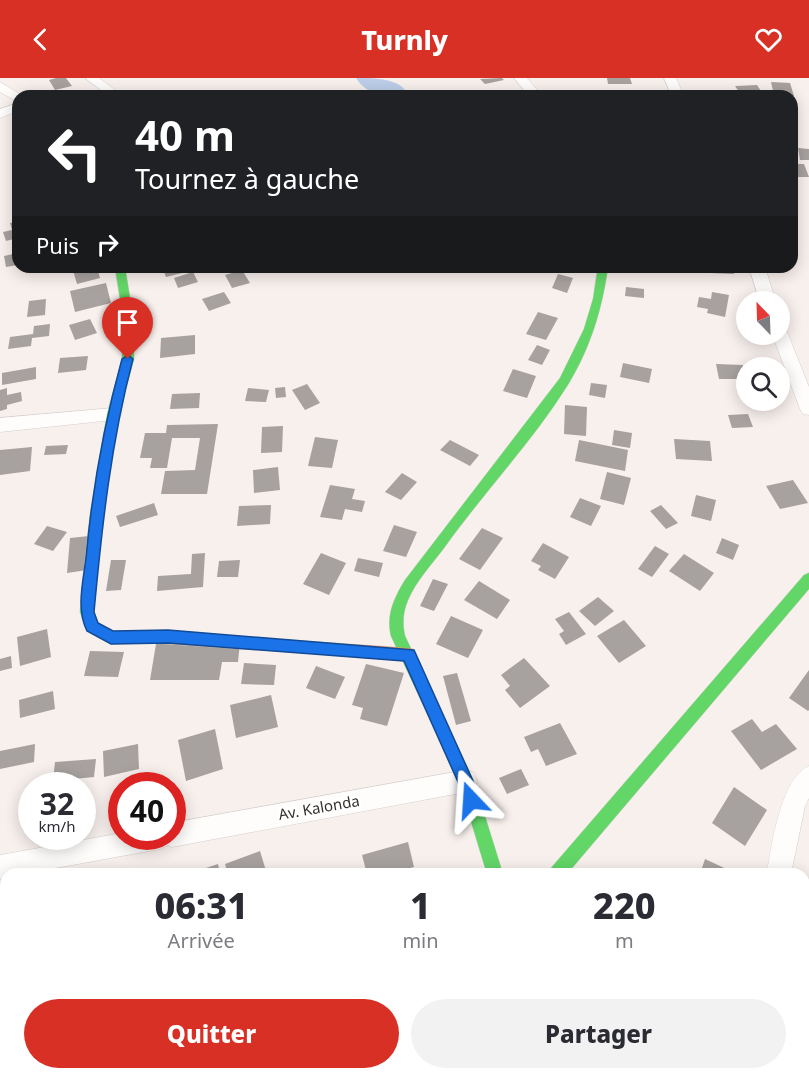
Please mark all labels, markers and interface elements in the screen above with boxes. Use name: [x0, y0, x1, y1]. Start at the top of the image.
text: Turnly: [361, 21, 448, 58]
icon: back: [24, 23, 57, 56]
icon: heart: [752, 23, 785, 56]
text: 40 m: [135, 106, 235, 163]
icon: left: [36, 114, 114, 192]
text: Tournez à gauche: [135, 160, 359, 197]
icon: right: [91, 228, 124, 261]
text: Puis: [36, 230, 79, 260]
north arrow: [736, 291, 790, 345]
map controls: [736, 291, 790, 411]
pin: [102, 297, 153, 359]
icon: arrive: [111, 306, 144, 339]
button: search: [736, 357, 790, 411]
position arrow: [439, 768, 503, 832]
speed limit sign: 40: [108, 772, 186, 850]
text: 32: [40, 783, 74, 824]
street label: Av. Kalonda: [277, 790, 361, 824]
text: km/h: [39, 816, 75, 836]
text: 06:31: [154, 881, 248, 930]
text: 1: [410, 881, 431, 930]
text: 220: [593, 881, 656, 930]
text: Arrivée: [168, 927, 235, 954]
text: min: [402, 927, 439, 954]
text: m: [615, 927, 634, 954]
button: Quitter: [24, 999, 399, 1068]
button: Partager: [411, 999, 786, 1068]

